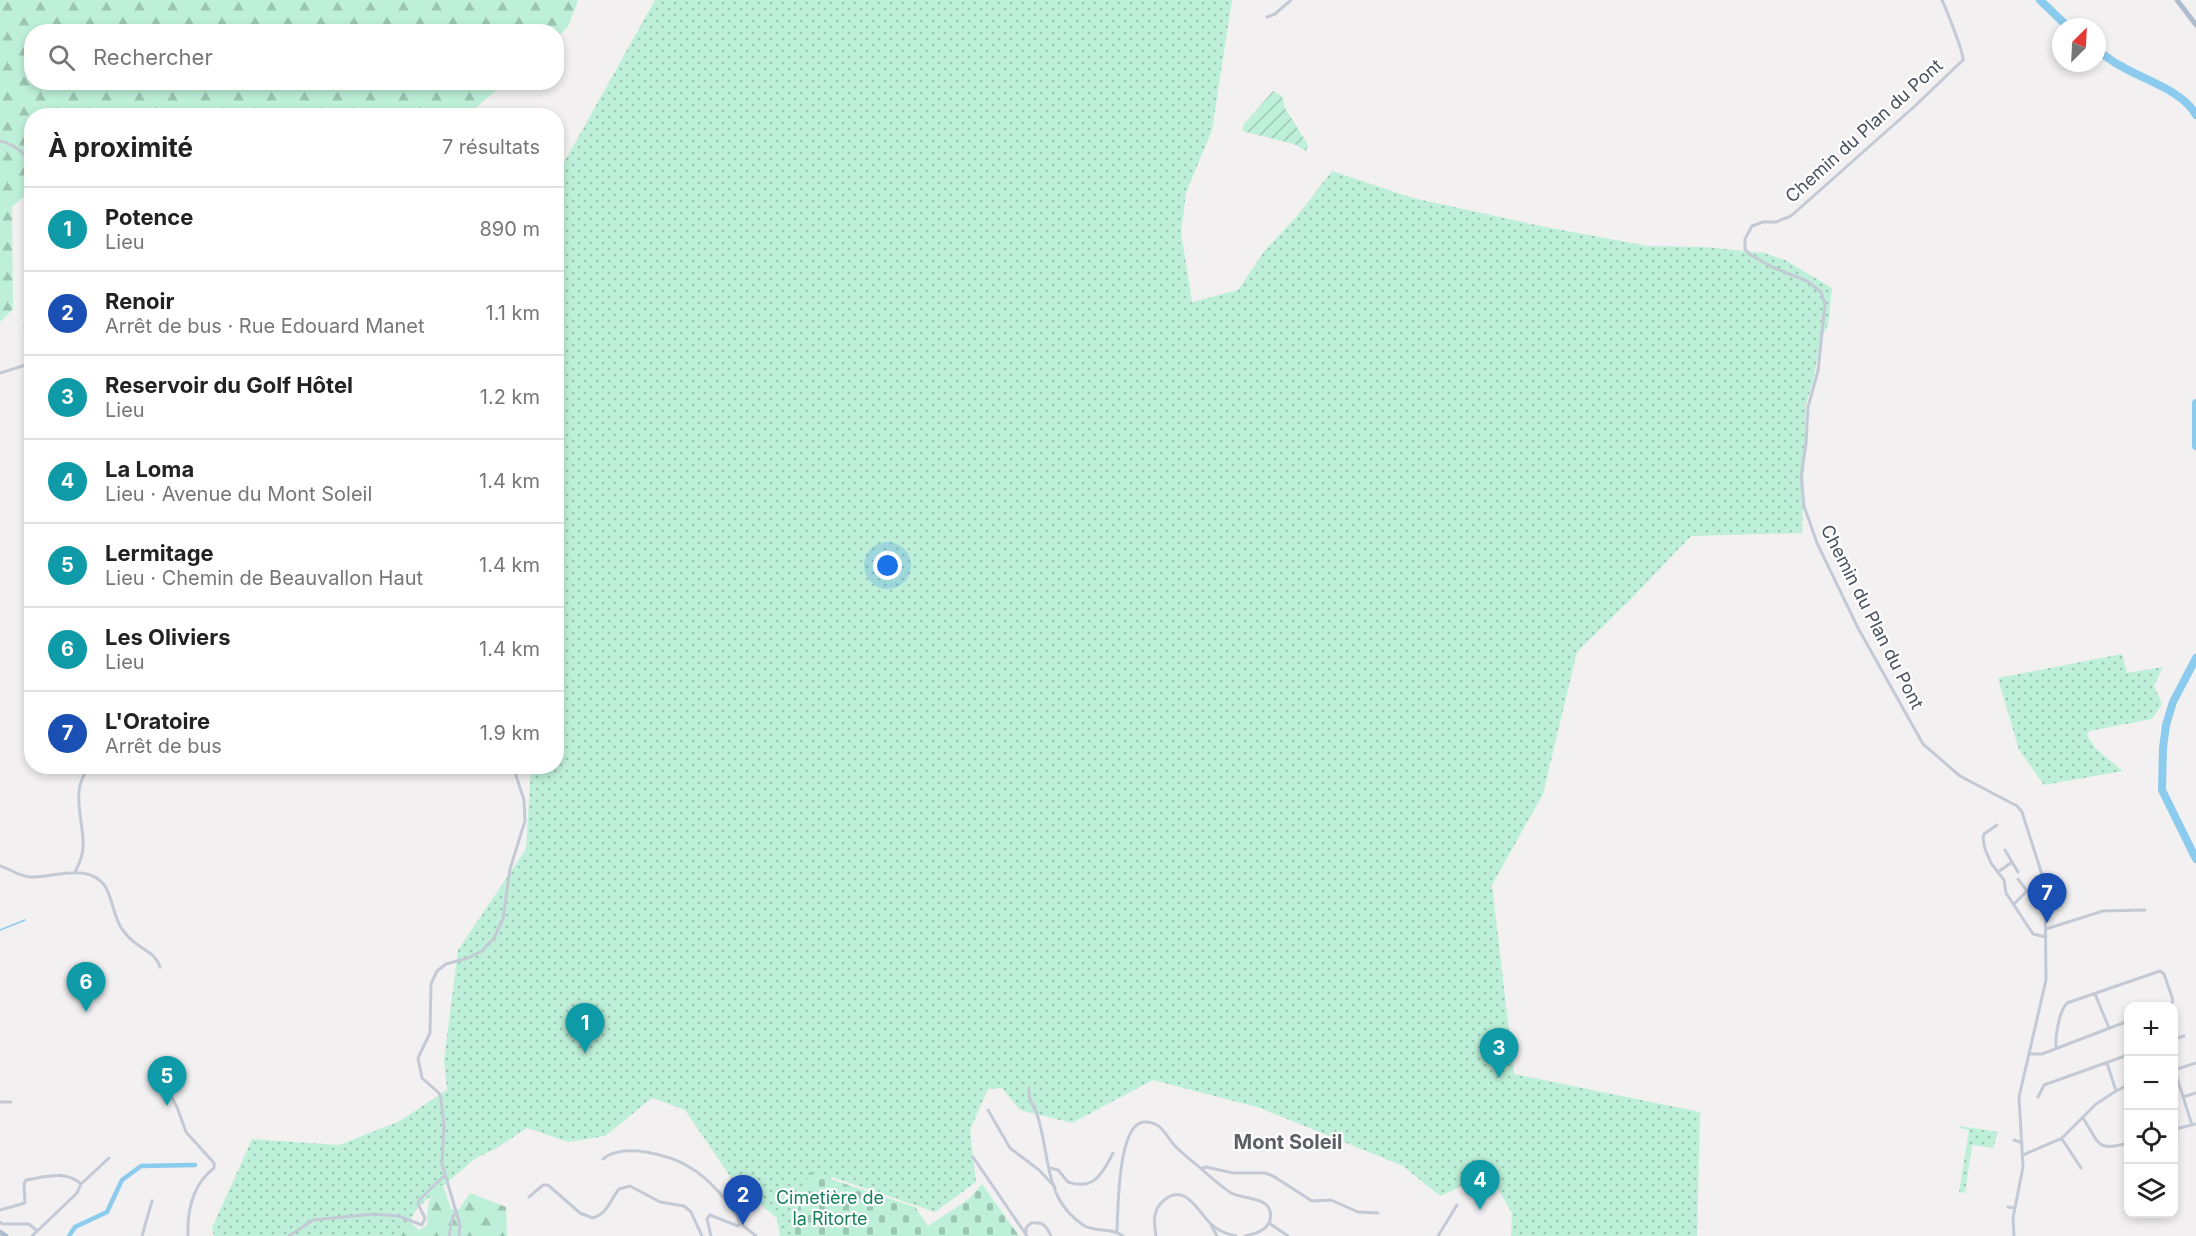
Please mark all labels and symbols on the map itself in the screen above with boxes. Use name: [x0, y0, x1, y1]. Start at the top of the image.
north arrow: [2052, 18, 2106, 72]
street label: Chemin du Plan du Pont: [1781, 55, 1947, 207]
street label: Chemin du Plan du Pont: [1817, 521, 1928, 712]
your location: [873, 551, 902, 580]
pin: 7: [2028, 874, 2066, 923]
pin: 6: [66, 962, 106, 1012]
pin: 1: [566, 1004, 604, 1053]
pin: 3: [1480, 1028, 1518, 1078]
pin: 5: [148, 1056, 186, 1106]
district label: Mont Soleil: [1234, 1130, 1342, 1154]
pin: 4: [1460, 1160, 1500, 1210]
pin: 2: [724, 1176, 762, 1225]
park label: Cimetière de la Ritorte: [776, 1187, 884, 1229]

